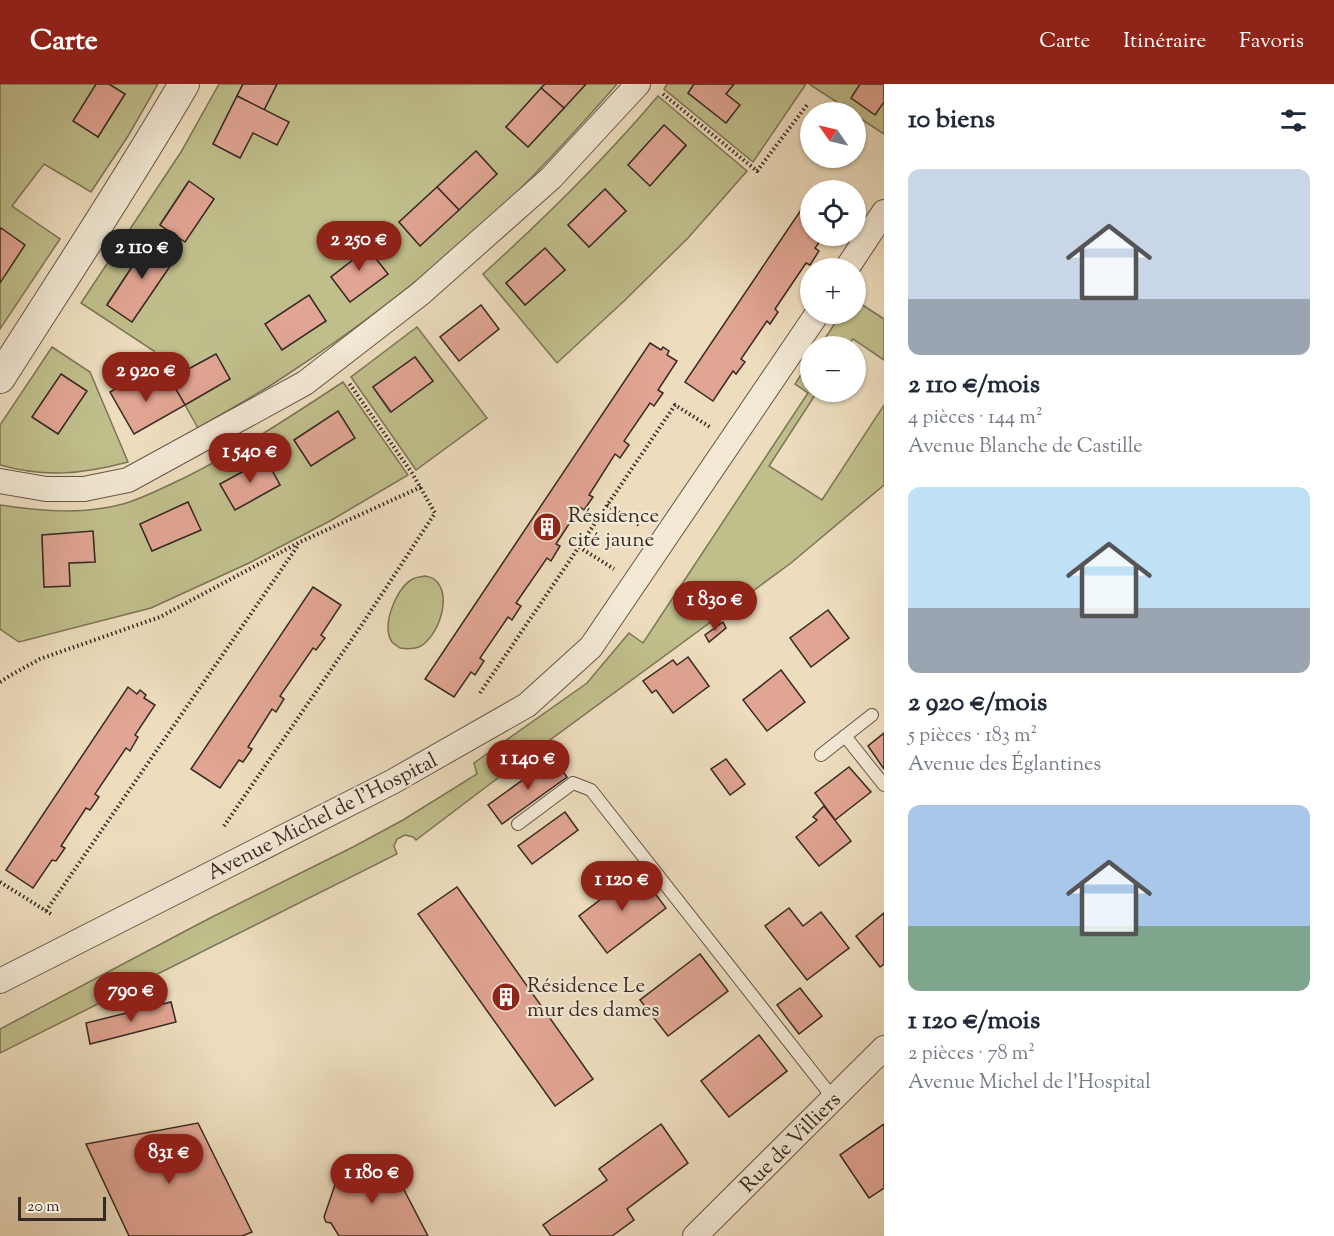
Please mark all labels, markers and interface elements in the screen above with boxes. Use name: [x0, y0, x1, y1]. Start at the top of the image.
text: Carte: [30, 22, 98, 62]
text: Carte: [1039, 27, 1090, 57]
text: Itinéraire: [1123, 27, 1206, 57]
text: Favoris: [1239, 27, 1304, 57]
north arrow: [800, 102, 866, 168]
map controls: [800, 102, 866, 402]
text: 10 biens: [908, 102, 995, 139]
icon: filters: [1277, 104, 1310, 137]
button: locate: [800, 180, 866, 246]
icon: home: [1055, 208, 1163, 316]
pin: 2 250 €: [304, 221, 414, 272]
text: 2 250 €: [331, 226, 387, 255]
pin: 2 110 €: [87, 229, 197, 280]
text: 2 110 €: [115, 234, 169, 263]
button: +: [800, 258, 866, 324]
button: −: [800, 336, 866, 402]
pin: 2 920 €: [91, 352, 201, 403]
text: 2 920 €: [116, 357, 176, 386]
text: 2 110 €/mois: [908, 367, 1040, 404]
text: 4 pièces · 144 m²: [908, 404, 1043, 433]
pin: 1 540 €: [195, 433, 305, 484]
text: Avenue Blanche de Castille: [908, 433, 1142, 462]
text: 1 540 €: [223, 438, 277, 467]
place label: Résidence cité jaune: [568, 502, 659, 556]
building icon: Résidence cité jaune: [531, 511, 563, 543]
icon: home: [1055, 526, 1163, 634]
pin: 1 830 €: [660, 581, 770, 632]
text: 1 830 €: [687, 586, 743, 615]
text: 2 920 €/mois: [908, 685, 1047, 722]
text: 5 pièces · 183 m²: [908, 722, 1037, 751]
pin: 1 140 €: [473, 740, 583, 791]
text: 1 140 €: [501, 745, 555, 774]
street label: Avenue Michel de l'Hospital: [202, 746, 443, 889]
text: Avenue des Églantines: [908, 751, 1101, 780]
icon: home: [1055, 844, 1163, 952]
pin: 1 120 €: [567, 861, 677, 912]
text: 1 120 €: [595, 866, 649, 895]
pin: 790 €: [89, 972, 173, 1023]
place label: Résidence Le mur des dames: [527, 972, 660, 1026]
text: 790 €: [108, 977, 154, 1006]
building icon: Résidence Le mur des dames: [490, 981, 522, 1013]
text: 1 120 €/mois: [908, 1003, 1040, 1040]
text: 2 pièces · 78 m²: [908, 1040, 1035, 1069]
text: Avenue Michel de l'Hospital: [908, 1069, 1151, 1098]
street label: Rue de Villiers: [734, 1086, 849, 1201]
pin: 831 €: [127, 1134, 211, 1185]
text: 831 €: [148, 1139, 190, 1168]
pin: 1 180 €: [317, 1154, 427, 1205]
text: 1 180 €: [345, 1159, 399, 1188]
scale bar: [18, 1194, 106, 1222]
text: 20 m: [27, 1196, 60, 1219]

